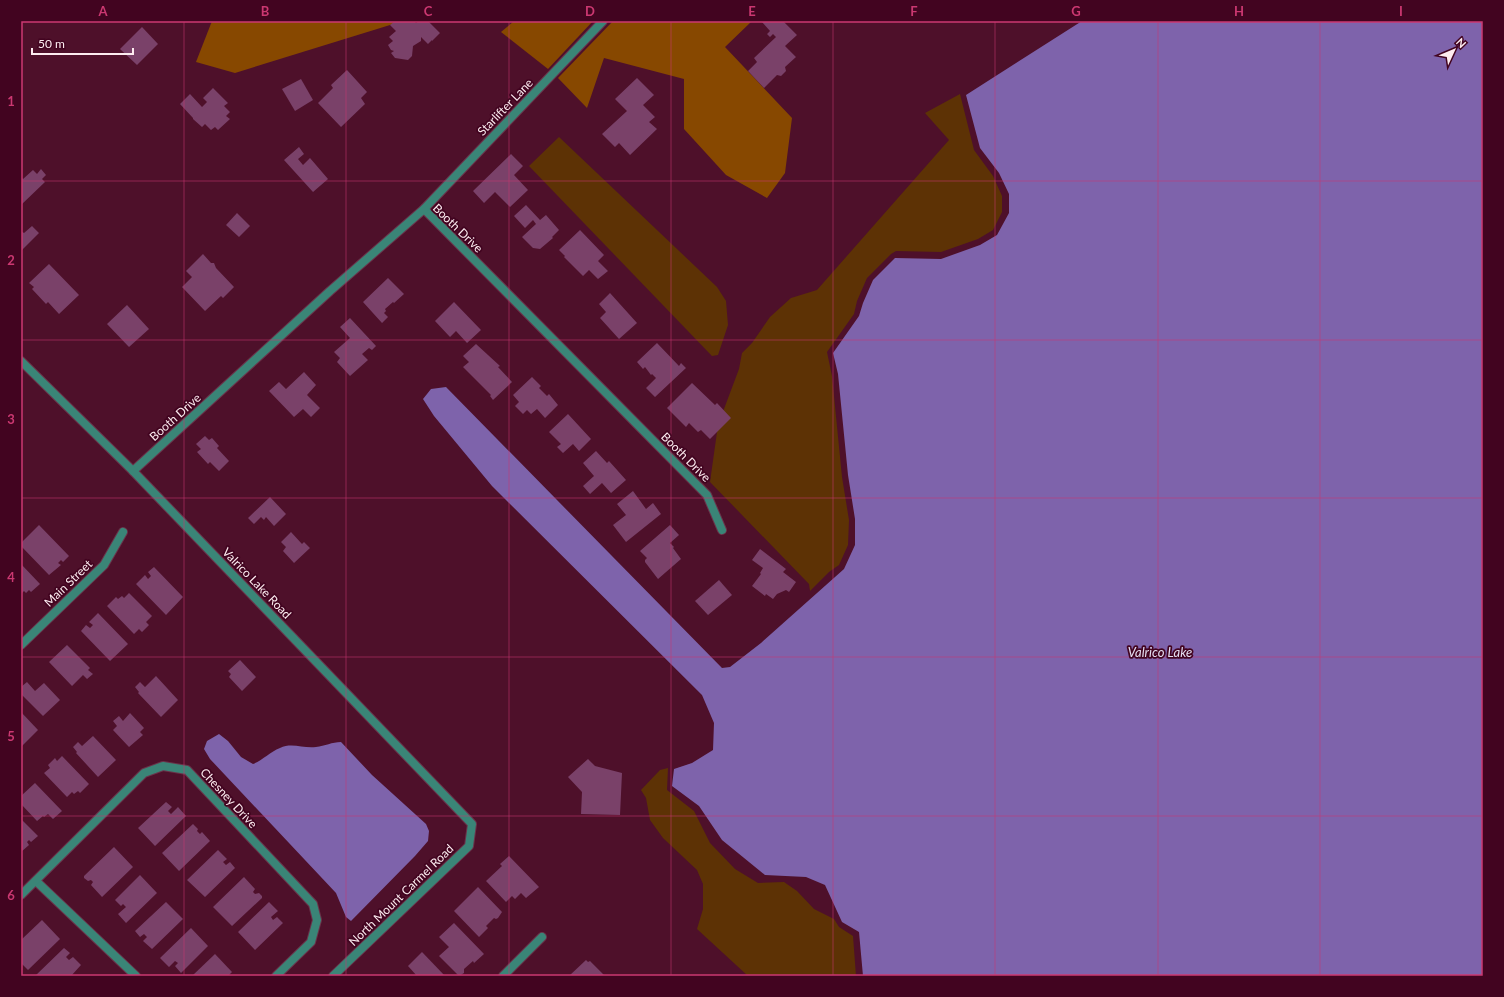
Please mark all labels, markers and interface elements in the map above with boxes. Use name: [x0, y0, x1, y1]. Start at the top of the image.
text: A: [97, 3, 108, 19]
text: B: [261, 3, 270, 19]
text: C: [424, 3, 433, 19]
text: D: [585, 3, 595, 19]
text: E: [748, 3, 756, 19]
text: F: [910, 3, 918, 19]
text: G: [1071, 3, 1081, 19]
text: H: [1234, 3, 1244, 19]
text: I: [1399, 3, 1403, 19]
scale bar: [32, 30, 133, 56]
north arrow: [1434, 30, 1474, 70]
text: N: [1454, 35, 1469, 50]
text: 50 m: [38, 36, 65, 51]
street label: Starlifter Lane: [474, 75, 536, 139]
text: 1: [7, 93, 15, 109]
street label: Booth Drive: [430, 200, 486, 256]
text: 2: [7, 252, 15, 268]
street label: Booth Drive: [146, 390, 204, 444]
text: 3: [7, 411, 15, 427]
street label: Booth Drive: [658, 429, 714, 485]
street label: Valrico Lake Road: [219, 544, 295, 622]
street label: Main Street: [41, 556, 96, 610]
text: 4: [7, 569, 15, 585]
water label: Valrico Lake: [1128, 644, 1192, 660]
text: 5: [7, 728, 15, 744]
street label: Chesney Drive: [197, 765, 261, 831]
street label: North Mount Carmel Road: [346, 841, 456, 949]
text: 6: [7, 887, 15, 903]

